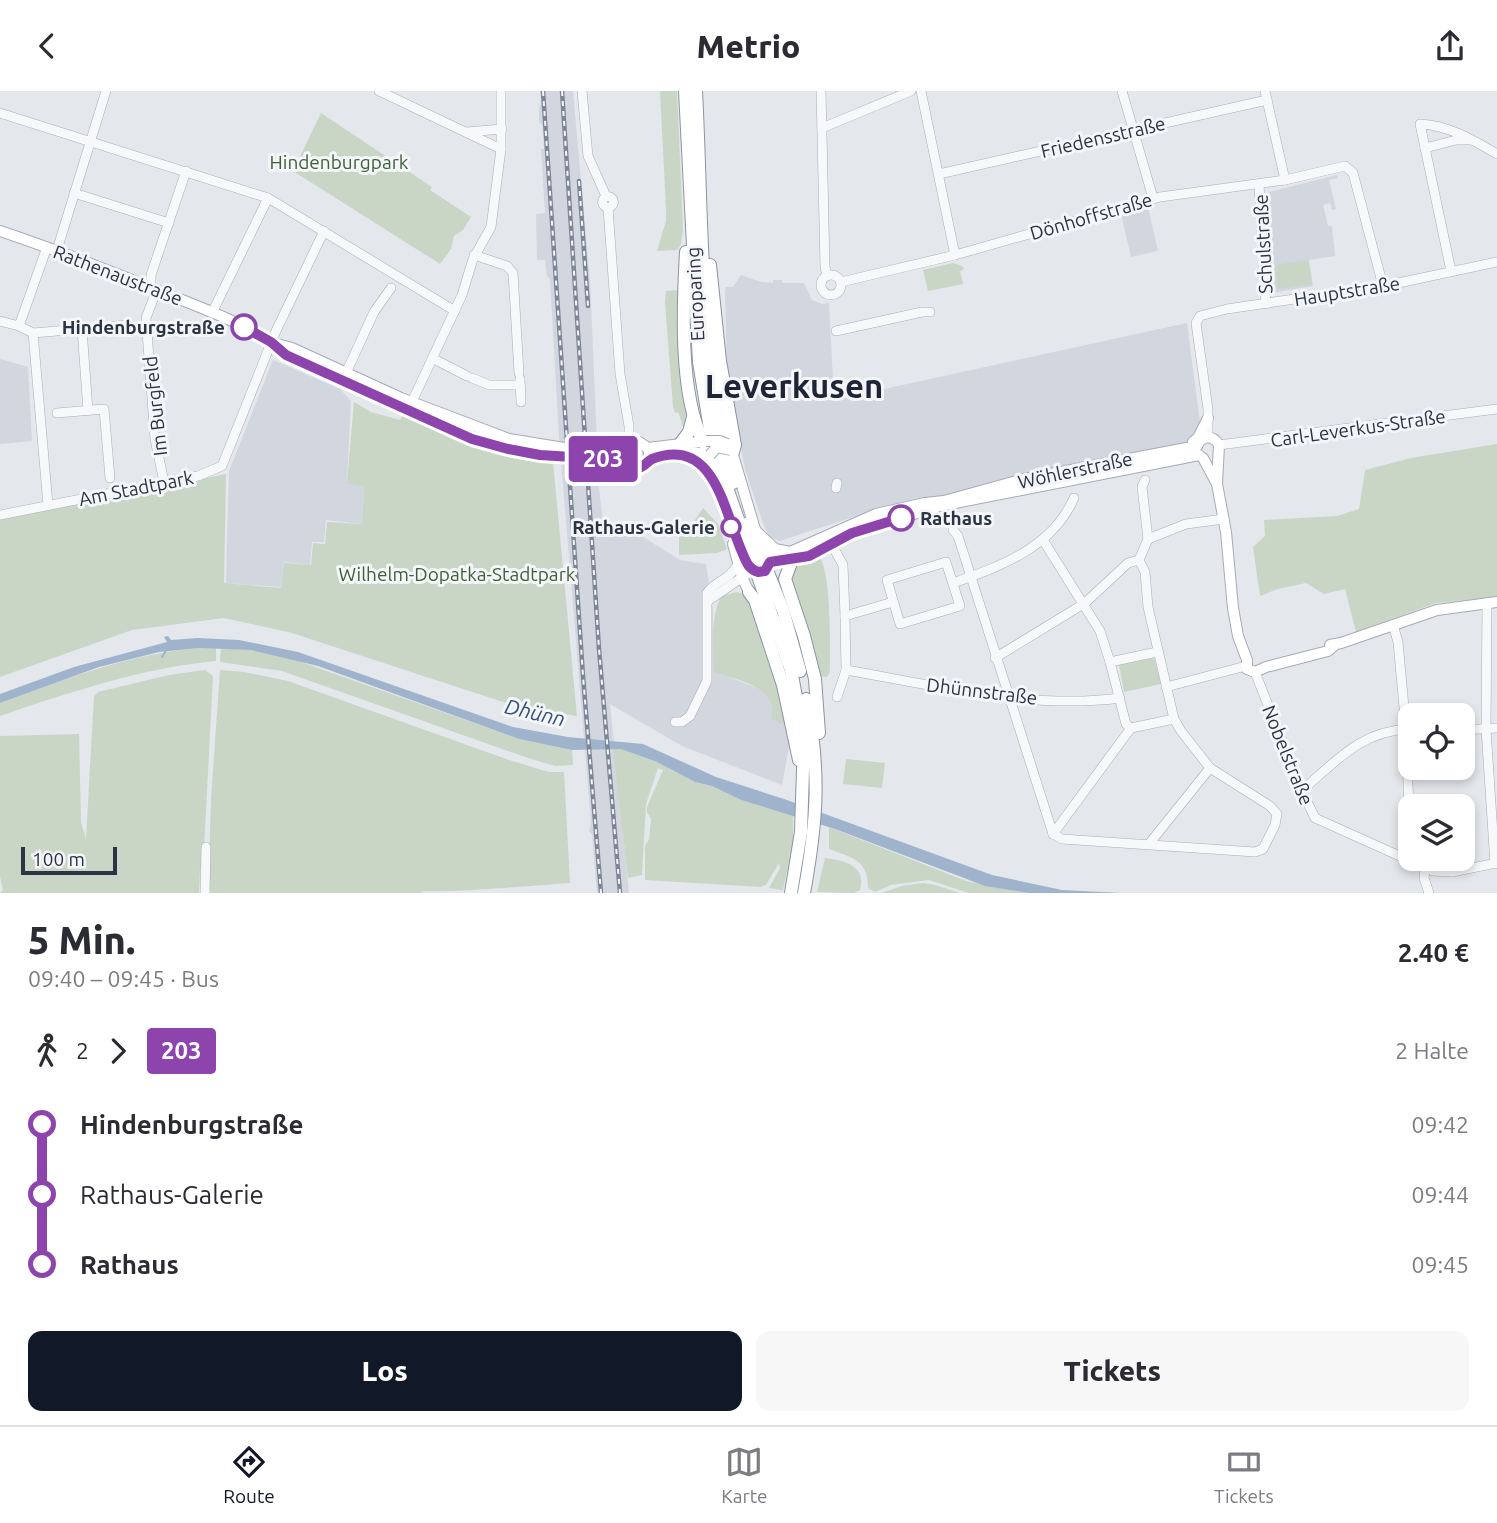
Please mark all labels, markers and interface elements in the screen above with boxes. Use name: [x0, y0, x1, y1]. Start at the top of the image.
icon: back: [28, 27, 66, 65]
icon: share: [1431, 27, 1469, 65]
text: Metrio: [697, 28, 800, 64]
street label: Friedensstraße: [1039, 112, 1167, 162]
park label: Hindenburgpark: [270, 151, 409, 173]
street label: Dönhoffstraße: [1027, 188, 1155, 244]
street label: Schulstraße: [1249, 193, 1277, 295]
street label: Rathenaustraße: [50, 240, 186, 310]
street label: Europaring: [682, 246, 708, 342]
street label: Hauptstraße: [1292, 272, 1402, 310]
marker: Hindenburgstraße: [231, 314, 257, 340]
place label: Hindenburgstraße: [62, 316, 225, 338]
street label: Im Burgfeld: [139, 355, 171, 457]
district label: Leverkusen: [705, 367, 883, 404]
street label: Carl-Leverkus-Straße: [1269, 405, 1447, 451]
line badge: 203: [563, 436, 643, 482]
text: 203: [583, 445, 623, 472]
street label: Wöhlerstraße: [1016, 447, 1134, 493]
street label: Am Stadtpark: [77, 466, 196, 510]
marker: Rathaus: [888, 505, 914, 531]
place label: Rathaus: [920, 507, 992, 529]
place label: Rathaus-Galerie: [572, 516, 715, 538]
marker: Rathaus-Galerie: [721, 517, 741, 537]
park label: Wilhelm-Dopatka-Stadtpark: [339, 563, 576, 585]
street label: Dhünnstraße: [925, 673, 1039, 709]
water label: Dhünn: [503, 693, 568, 731]
street label: Nobelstraße: [1258, 702, 1318, 808]
map controls: [1398, 703, 1475, 871]
button: locate: [1398, 703, 1475, 780]
button: layers: [1398, 794, 1475, 871]
scale bar: [21, 844, 117, 876]
text: 100 m: [32, 848, 85, 870]
text: 5 Min.: [28, 919, 135, 961]
text: 2.40 €: [1398, 938, 1469, 967]
text: 09:40 – 09:45 · Bus: [28, 966, 219, 991]
icon: walk: [28, 1032, 66, 1070]
icon: forward: [99, 1032, 137, 1070]
text: 203: [161, 1037, 202, 1064]
text: 2: [76, 1038, 89, 1063]
text: 2 Halte: [1395, 1038, 1469, 1063]
text: Hindenburgstraße: [80, 1110, 303, 1139]
text: 09:42: [1411, 1112, 1469, 1137]
text: Rathaus-Galerie: [80, 1180, 264, 1209]
text: 09:44: [1411, 1182, 1469, 1207]
text: Rathaus: [80, 1250, 179, 1279]
text: 09:45: [1411, 1252, 1469, 1277]
button: Los: [28, 1331, 742, 1411]
button: Tickets: [756, 1331, 1469, 1411]
tab: Route: [223, 1443, 275, 1507]
tab: Karte: [721, 1443, 768, 1507]
tab: Tickets: [1214, 1443, 1274, 1507]

